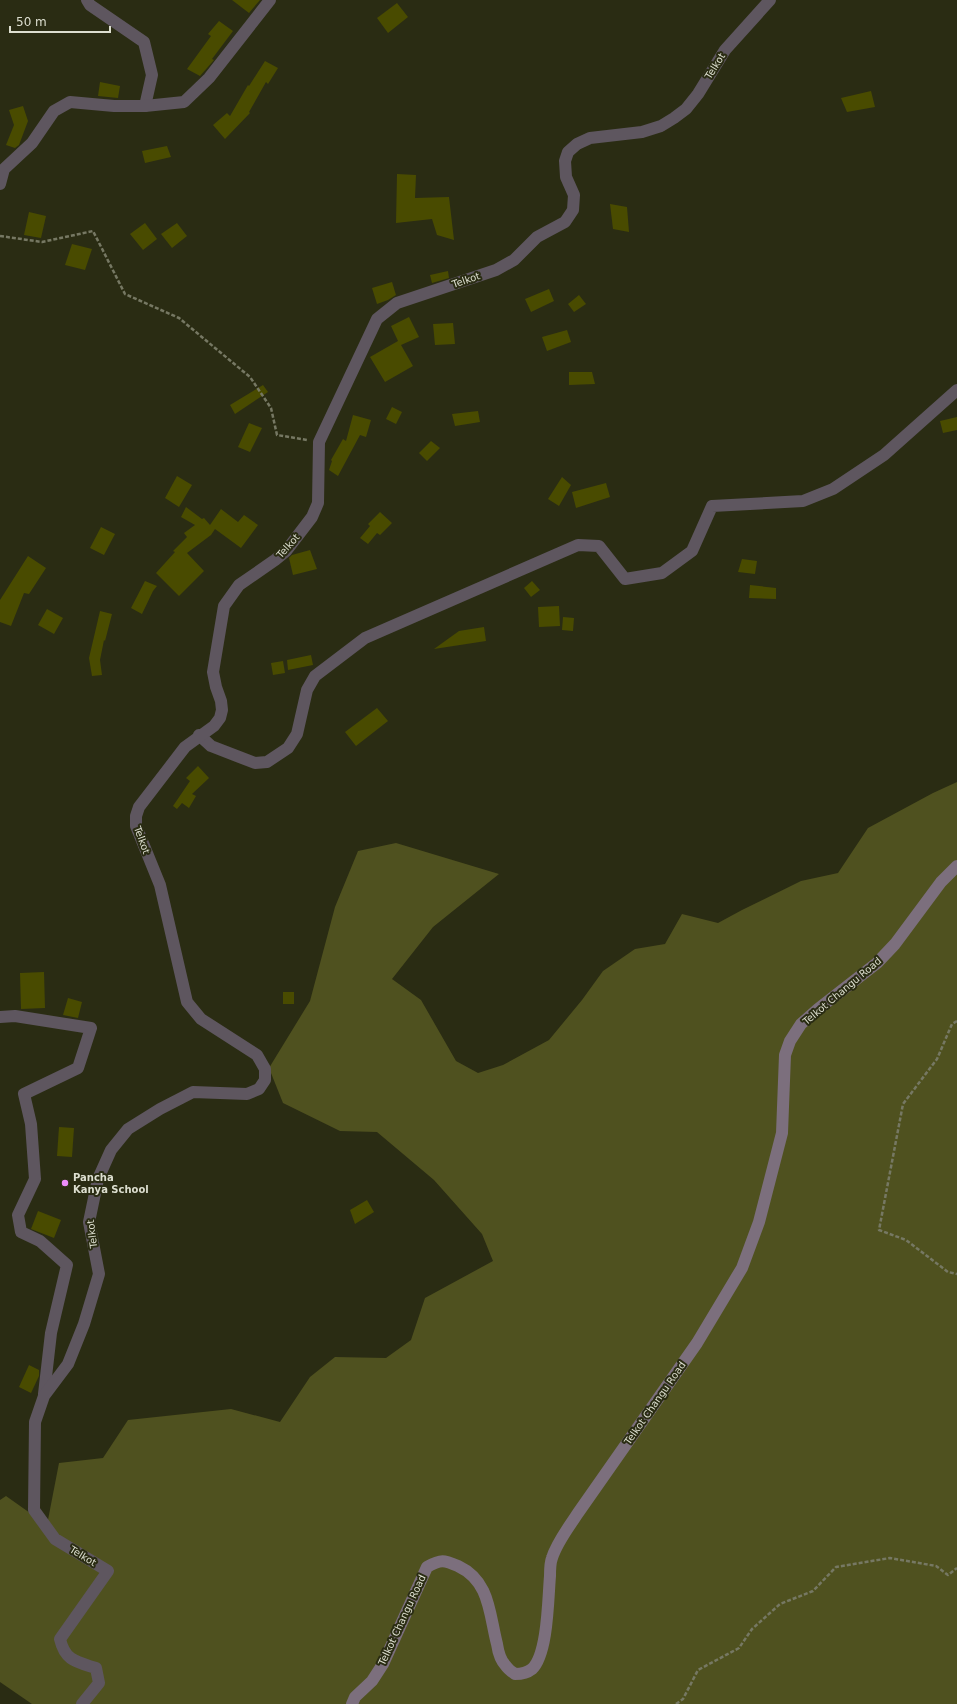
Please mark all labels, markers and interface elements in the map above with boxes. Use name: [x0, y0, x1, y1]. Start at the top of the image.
scale bar: [10, 8, 110, 34]
text: 50 m: [16, 15, 47, 29]
street label: Telkot: [702, 51, 727, 82]
street label: Telkot: [450, 270, 481, 290]
street label: Telkot: [274, 532, 302, 561]
street label: Telkot: [132, 824, 152, 855]
street label: Telkot Changu Road: [800, 955, 883, 1028]
place label: Pancha Kanya School: [73, 1172, 149, 1195]
marker: Pancha Kanya School: [60, 1178, 70, 1188]
street label: Telkot: [85, 1219, 99, 1250]
street label: Telkot Changu Road: [622, 1359, 688, 1447]
street label: Telkot: [67, 1543, 98, 1568]
street label: Telkot Changu Road: [376, 1573, 428, 1668]

